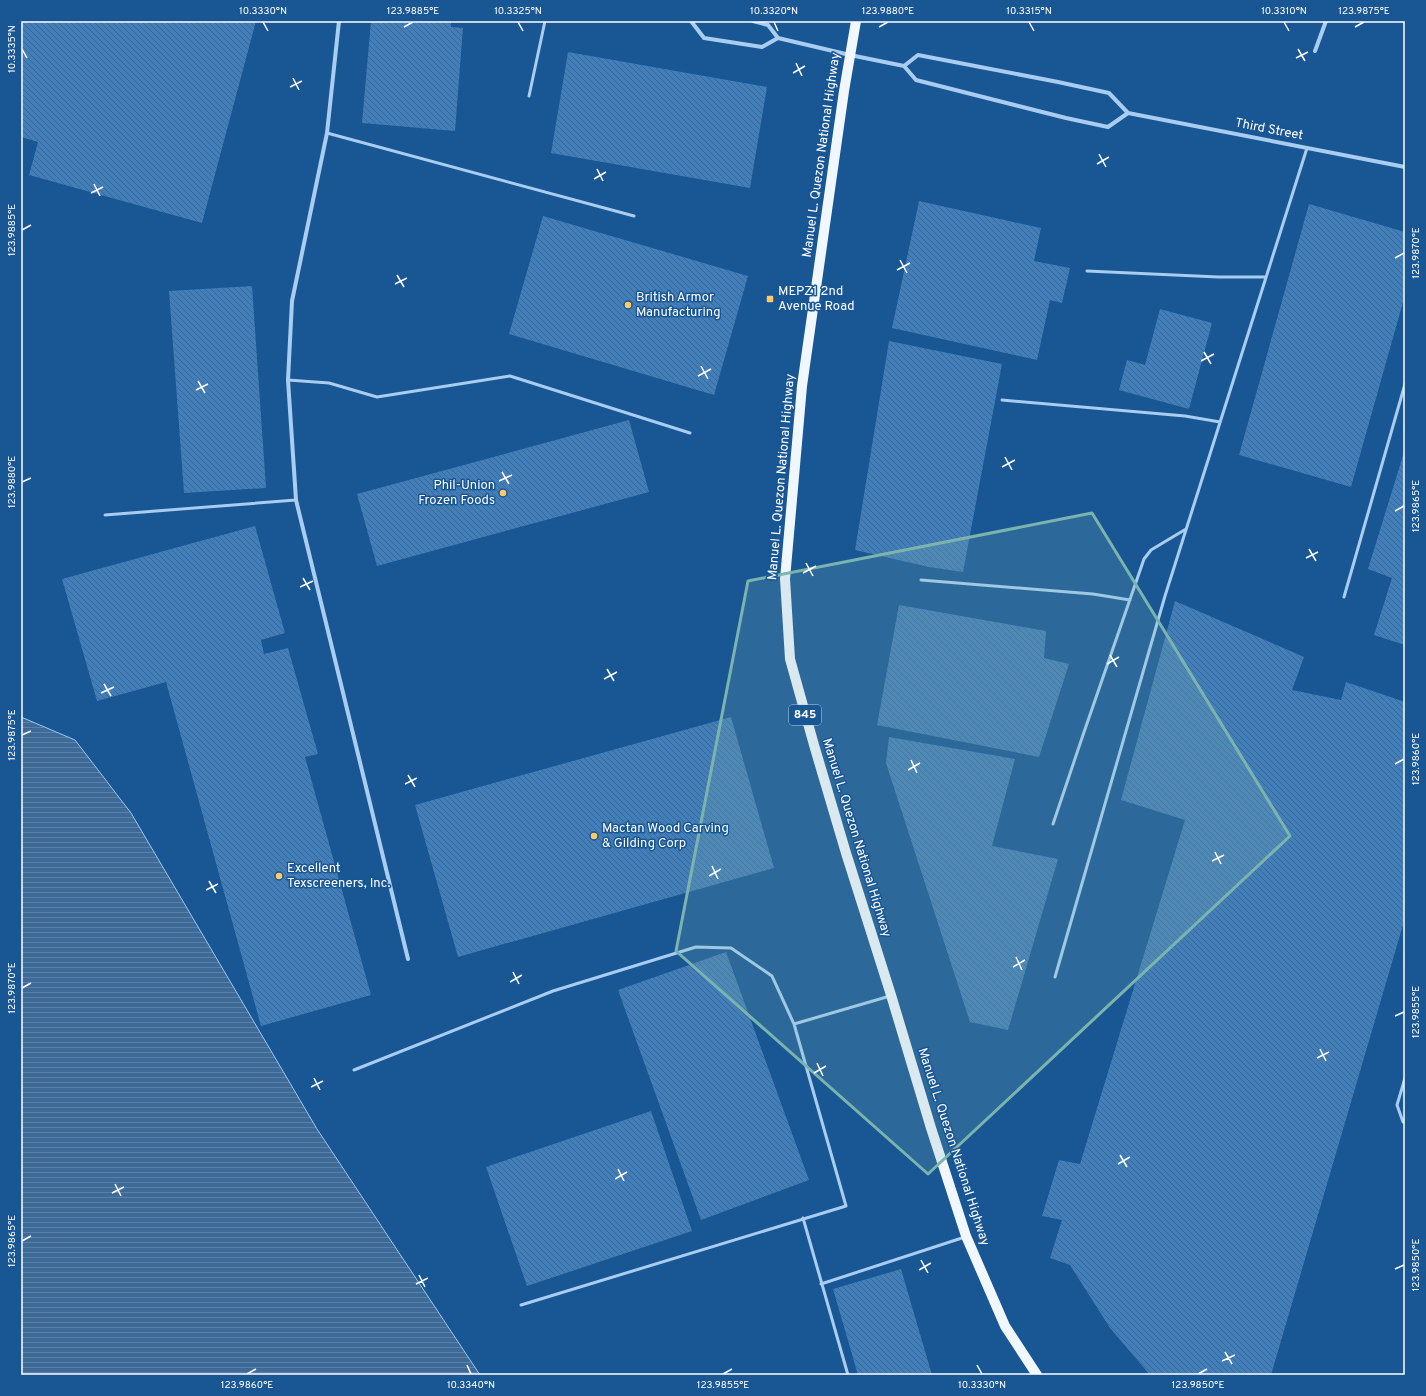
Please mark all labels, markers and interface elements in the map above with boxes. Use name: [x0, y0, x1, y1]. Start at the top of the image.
text: 10.3330°N: [239, 5, 287, 18]
text: 123.9885°E: [387, 5, 439, 18]
text: 10.3325°N: [494, 5, 542, 18]
text: 10.3320°N: [750, 5, 798, 18]
text: 123.9880°E: [862, 5, 914, 18]
text: 10.3315°N: [1006, 5, 1052, 18]
text: 10.3310°N: [1261, 5, 1307, 18]
text: 123.9875°E: [1338, 5, 1390, 18]
text: 10.3335°N: [6, 25, 19, 73]
street label: Manuel L. Quezon National Highway: [800, 51, 844, 259]
street label: Third Street: [1234, 116, 1305, 144]
text: 123.9885°E: [6, 204, 19, 256]
text: 123.9870°E: [1410, 227, 1423, 279]
place label: MEPZ1 2nd Avenue Road: [778, 284, 855, 315]
place label: British Armor Manufacturing: [636, 290, 721, 321]
marker: MEPZ1 2nd Avenue Road: [765, 294, 775, 304]
marker: British Armor Manufacturing: [623, 300, 633, 310]
street label: Manuel L. Quezon National Highway: [765, 373, 799, 581]
text: 123.9880°E: [6, 456, 19, 508]
place label: Phil-Union Frozen Foods: [418, 478, 495, 509]
text: 123.9865°E: [1410, 480, 1423, 532]
marker: Phil-Union Frozen Foods: [498, 488, 508, 498]
road number: 845: [789, 705, 821, 725]
text: 123.9875°E: [6, 709, 19, 761]
text: 123.9860°E: [1410, 733, 1423, 785]
street label: Manuel L. Quezon National Highway: [818, 737, 894, 939]
place label: Mactan Wood Carving & Gilding Corp: [602, 821, 729, 852]
marker: Mactan Wood Carving & Gilding Corp: [589, 831, 599, 841]
place label: Excellent Texscreeners, Inc.: [287, 861, 391, 892]
marker: Excellent Texscreeners, Inc.: [274, 871, 284, 881]
text: 123.9870°E: [6, 962, 19, 1014]
text: 123.9855°E: [1410, 986, 1423, 1038]
street label: Manuel L. Quezon National Highway: [913, 1046, 993, 1248]
text: 123.9865°E: [6, 1215, 19, 1267]
text: 123.9850°E: [1410, 1239, 1423, 1291]
text: 123.9860°E: [221, 1379, 273, 1392]
text: 10.3340°N: [447, 1379, 495, 1392]
text: 123.9855°E: [697, 1379, 749, 1392]
text: 10.3330°N: [958, 1379, 1006, 1392]
text: 123.9850°E: [1172, 1379, 1224, 1392]

